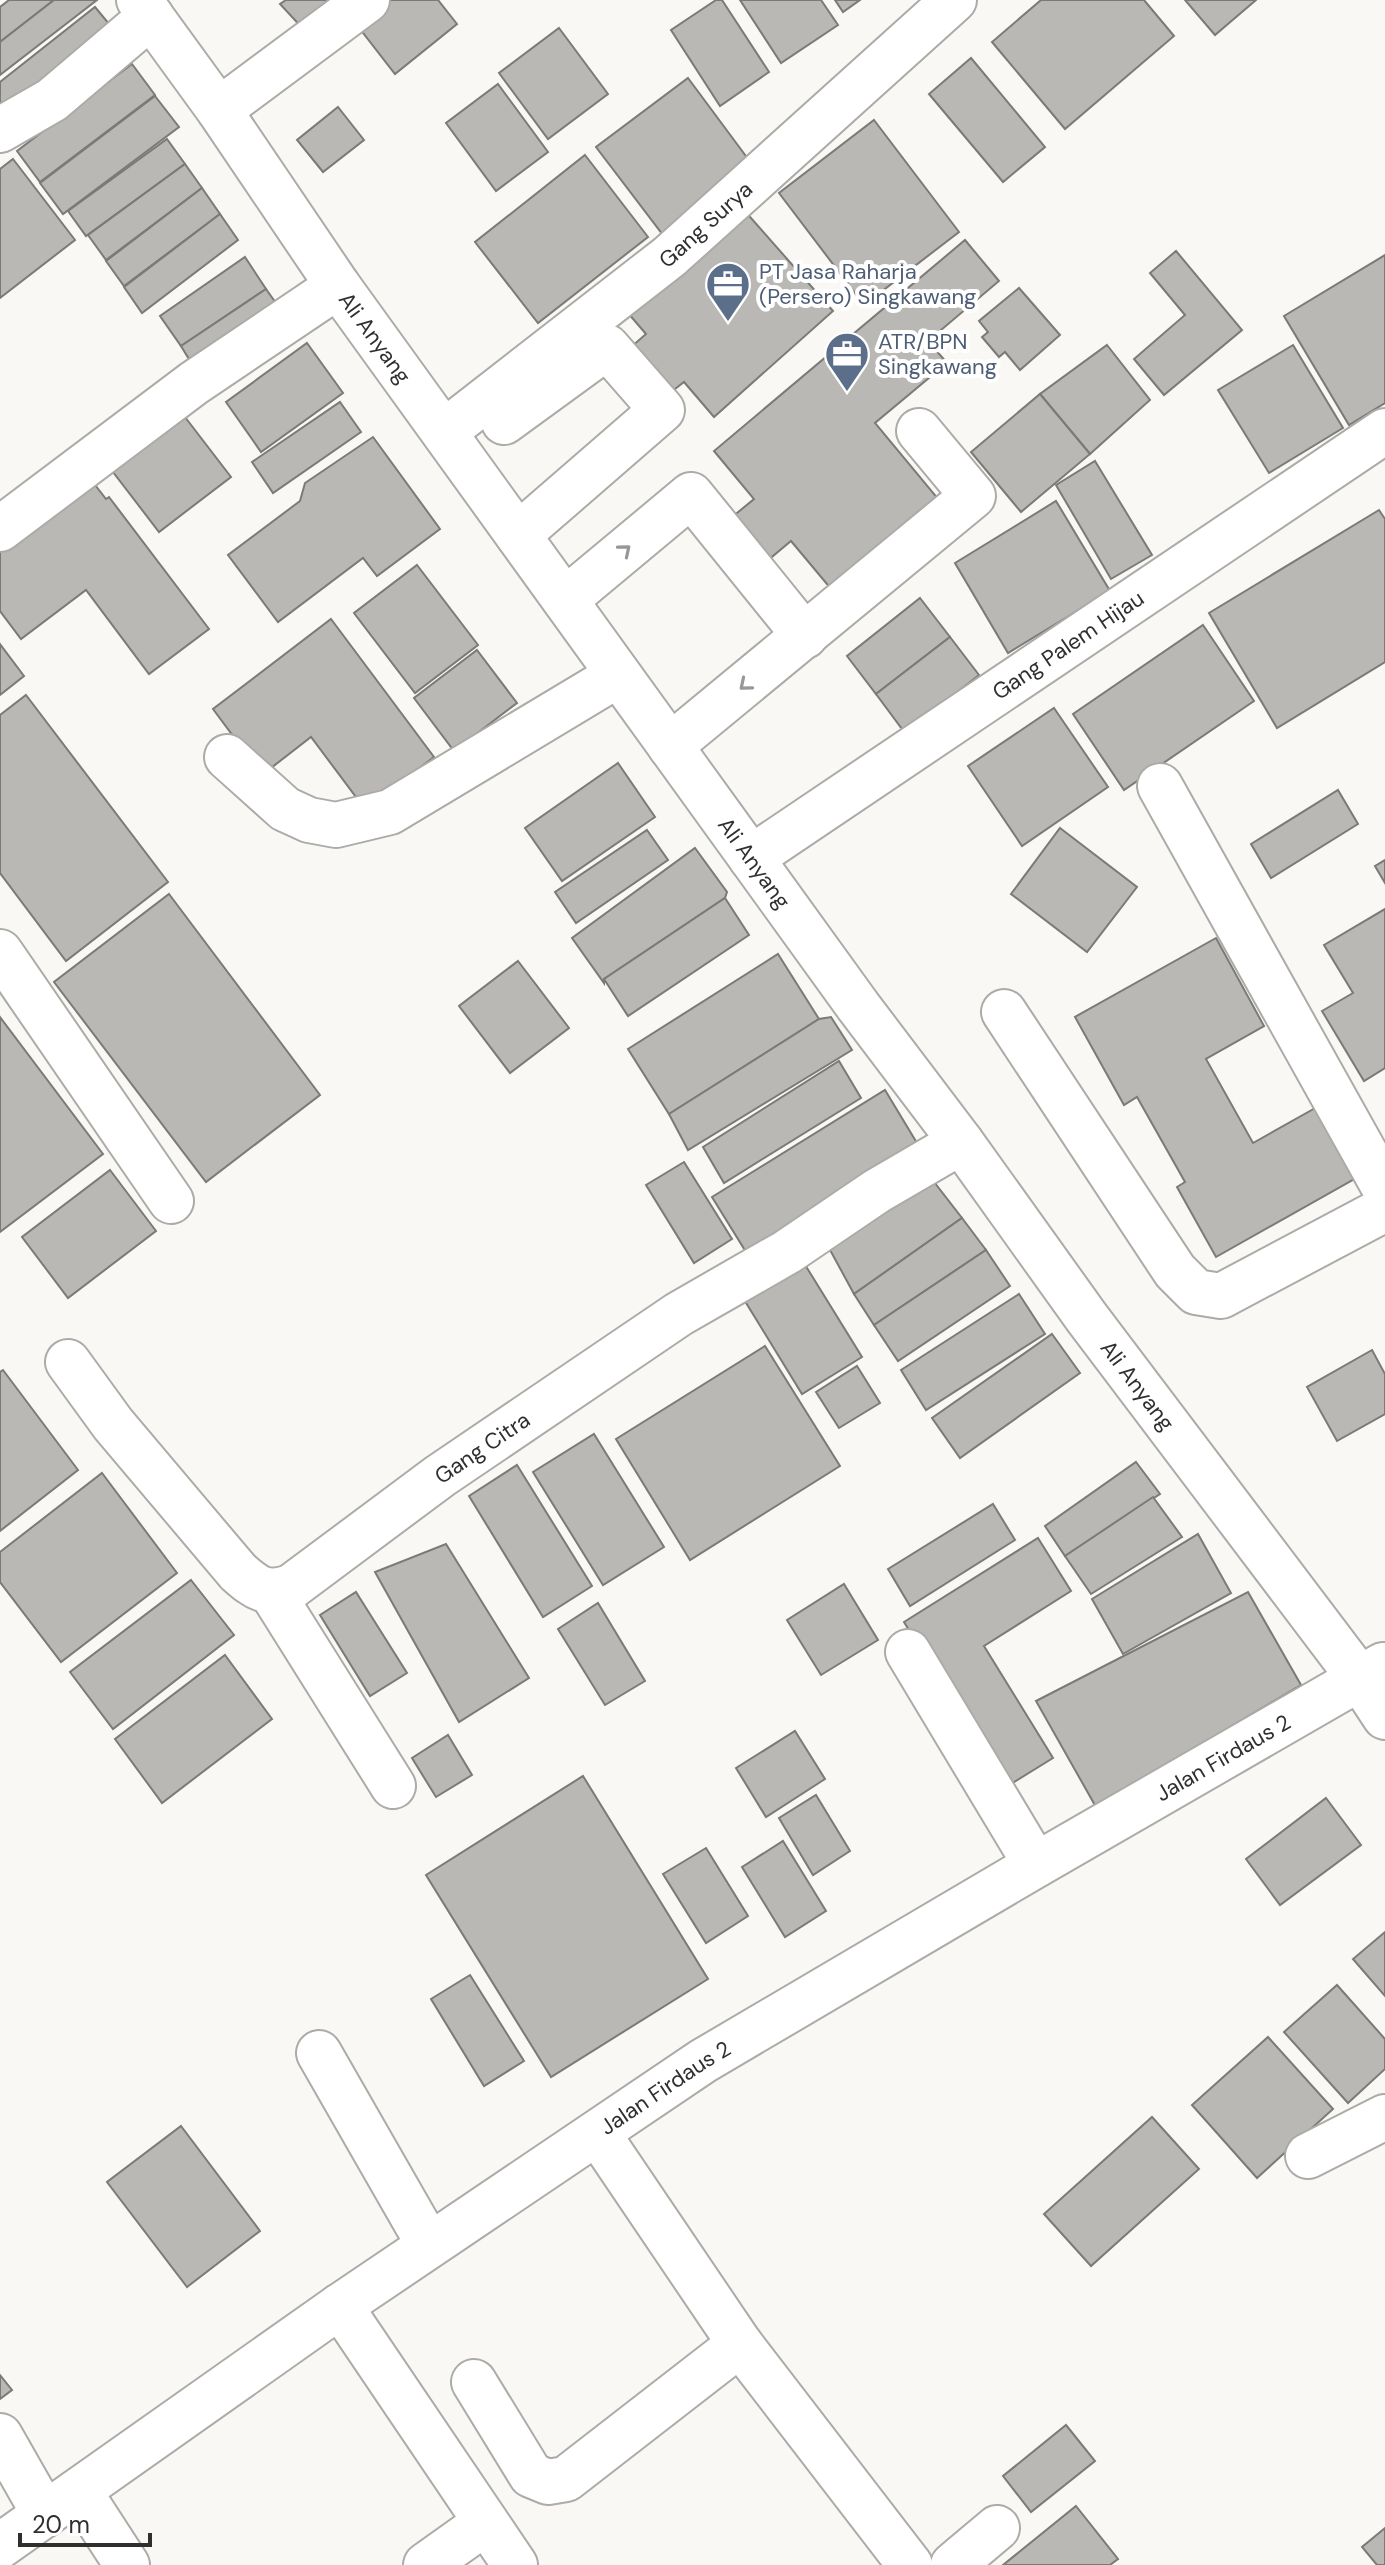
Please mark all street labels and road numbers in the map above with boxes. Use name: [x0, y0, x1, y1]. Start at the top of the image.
street label: Gang Surya: [653, 174, 758, 274]
street label: Ali Anyang: [332, 286, 418, 389]
street label: Gang Palem Hijau: [986, 583, 1149, 706]
street label: Ali Anyang: [712, 811, 797, 914]
street label: Ali Anyang: [1094, 1334, 1181, 1436]
street label: Gang Citra: [429, 1405, 535, 1490]
street label: Jalan Firdaus 2: [1150, 1707, 1295, 1808]
street label: Jalan Firdaus 2: [594, 2034, 736, 2141]

